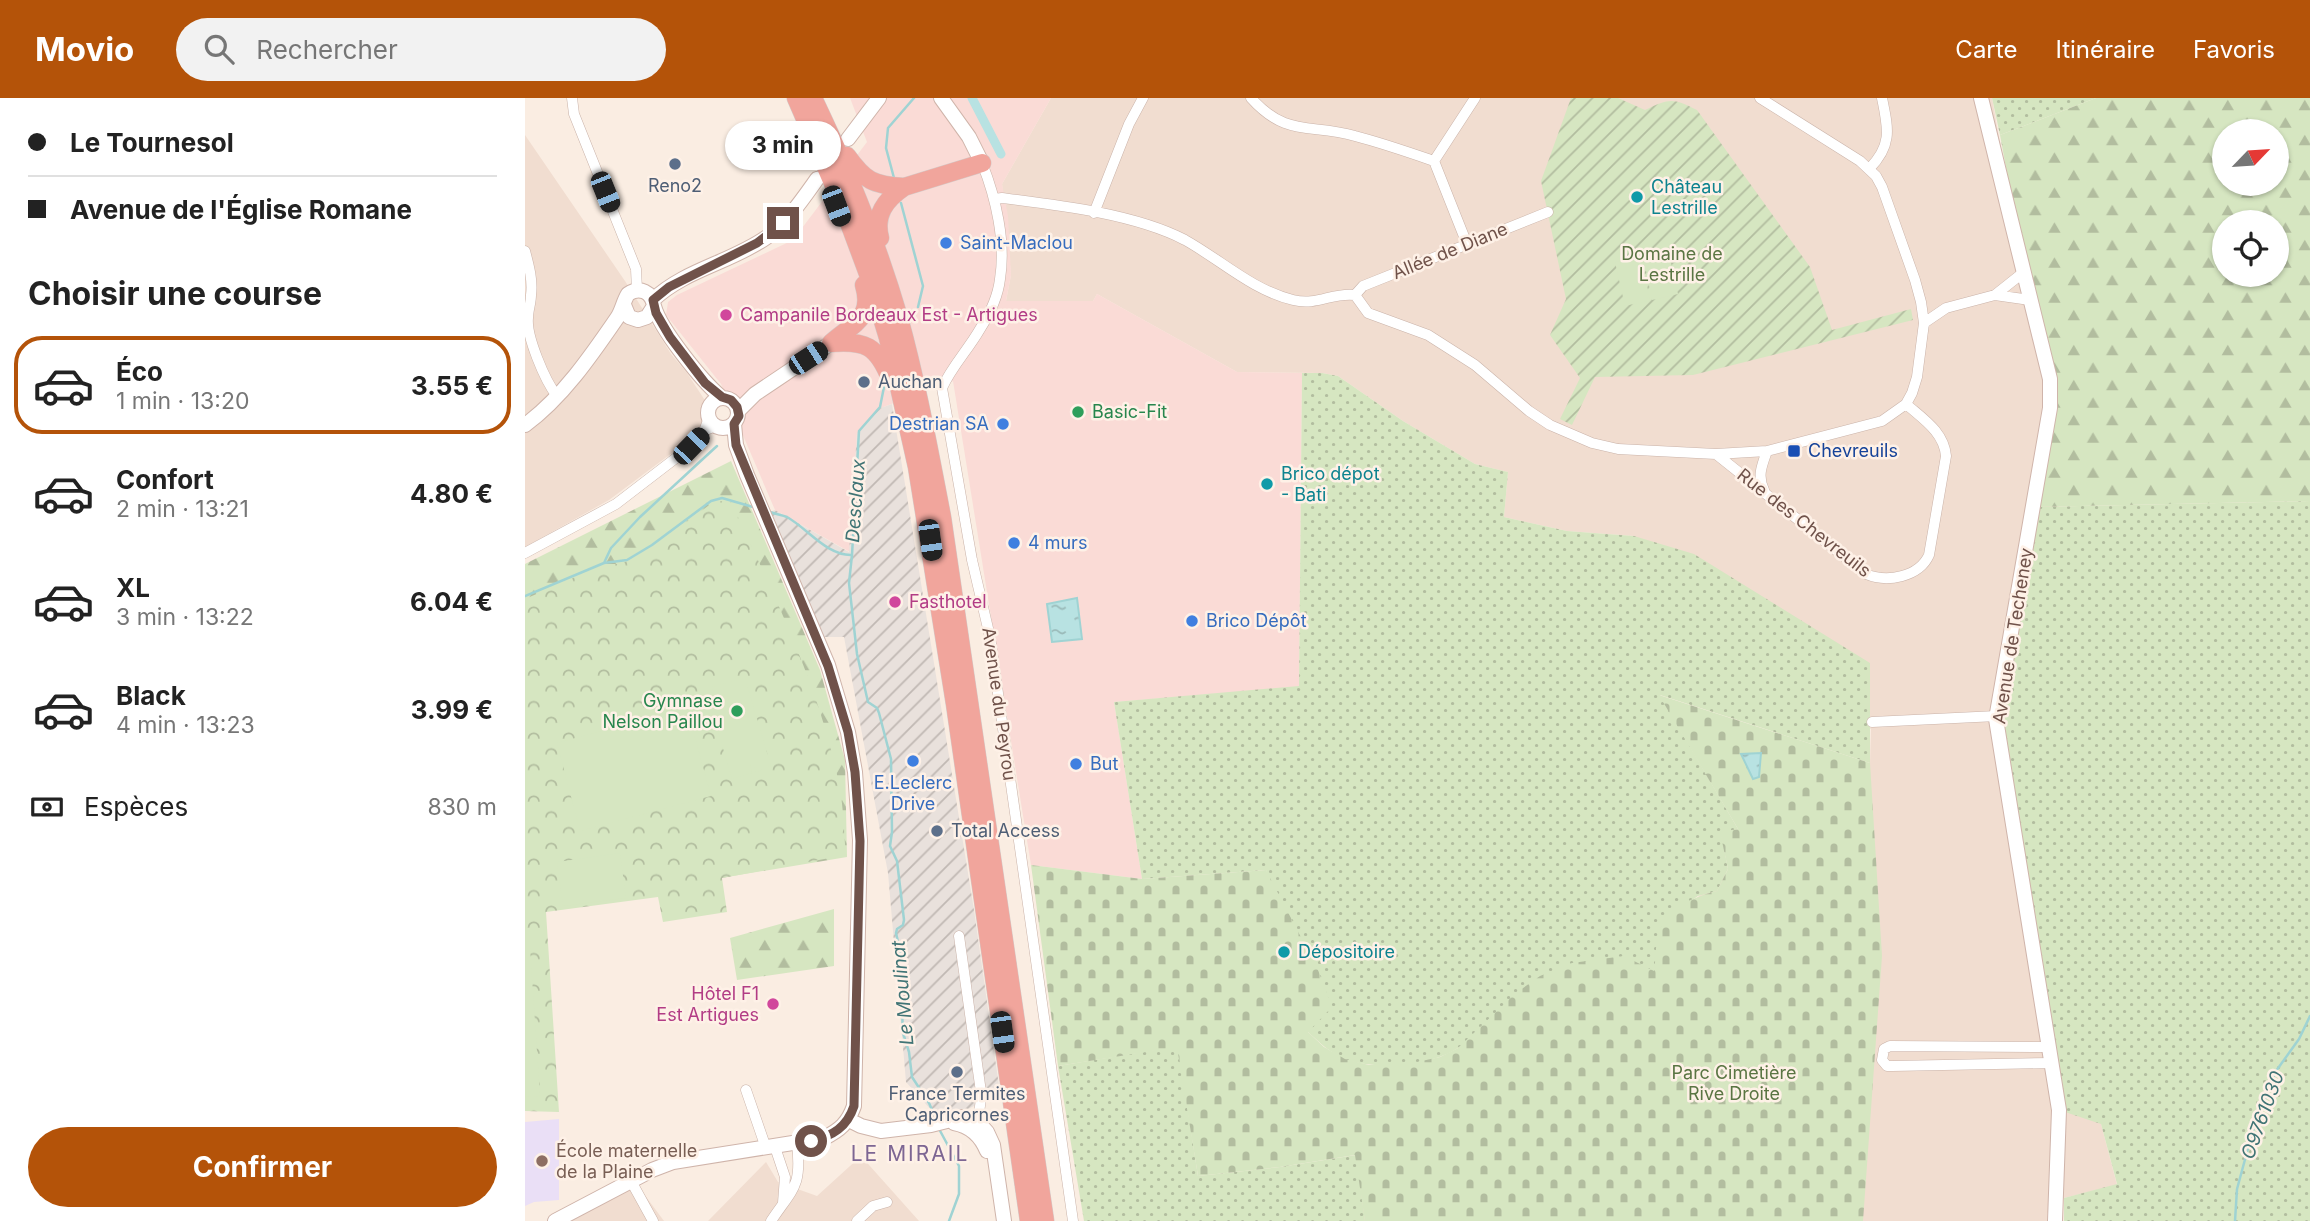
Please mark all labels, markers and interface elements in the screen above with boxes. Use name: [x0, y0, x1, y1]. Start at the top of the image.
search box: [176, 18, 666, 81]
text: Movio: [35, 29, 134, 69]
icon: search: [200, 30, 238, 68]
text: Rechercher: [256, 34, 398, 65]
text: Carte: [1955, 35, 2017, 64]
text: Itinéraire: [2055, 35, 2155, 64]
text: Favoris: [2193, 35, 2275, 64]
north arrow: [2212, 119, 2289, 196]
map controls: [2212, 119, 2289, 287]
callout: 3 min: [725, 122, 841, 170]
text: Le Tournesol: [70, 127, 234, 158]
text: 3 min: [752, 131, 814, 159]
marker: Reno2: [667, 156, 683, 172]
car: [588, 169, 623, 215]
place label: Reno2: [648, 175, 702, 196]
place label: Château Lestrille: [1651, 176, 1722, 218]
car: [819, 183, 854, 229]
marker: Château Lestrille: [1629, 189, 1645, 205]
text: Avenue de l'Église Romane: [70, 194, 412, 225]
route end: [767, 207, 799, 239]
button: locate: [2212, 210, 2289, 287]
street label: Allée de Diane: [1389, 218, 1510, 283]
place label: Saint-Maclou: [960, 232, 1073, 253]
marker: Saint-Maclou: [938, 235, 954, 251]
park label: Domaine de Lestrille: [1621, 243, 1723, 285]
text: Choisir une course: [28, 274, 322, 313]
place label: Campanile Bordeaux Est - Artigues: [740, 304, 1038, 325]
marker: Campanile Bordeaux Est - Artigues: [718, 307, 734, 323]
car: [785, 338, 832, 378]
icon: car: [32, 354, 95, 417]
text: Éco: [116, 356, 163, 387]
text: 3.55 €: [411, 370, 493, 401]
place label: Auchan: [878, 371, 943, 392]
marker: Auchan: [856, 374, 872, 390]
text: 1 min · 13:20: [116, 387, 249, 415]
place label: Basic-Fit: [1092, 401, 1167, 422]
marker: Basic-Fit: [1070, 404, 1086, 420]
place label: Destrian SA: [889, 413, 989, 434]
marker: Destrian SA: [995, 416, 1011, 432]
car: [669, 424, 714, 468]
place label: Chevreuils: [1808, 440, 1898, 461]
marker: Chevreuils: [1786, 443, 1802, 459]
water label: Desclaux: [841, 458, 870, 543]
icon: car: [32, 462, 95, 525]
place label: Brico dépot - Bati: [1281, 463, 1380, 505]
text: Confort: [116, 464, 214, 495]
street label: Rue des Chevreuils: [1733, 464, 1875, 581]
marker: Brico dépot - Bati: [1259, 476, 1275, 492]
text: 4.80 €: [410, 478, 493, 509]
text: 2 min · 13:21: [116, 495, 249, 523]
car: [917, 518, 944, 562]
place label: 4 murs: [1028, 532, 1087, 553]
marker: 4 murs: [1006, 535, 1022, 551]
street label: Avenue de Techeney: [1988, 546, 2037, 725]
icon: car: [32, 570, 95, 633]
text: XL: [116, 572, 150, 603]
text: 6.04 €: [410, 586, 493, 617]
place label: Fasthotel: [909, 591, 987, 612]
marker: Fasthotel: [887, 594, 903, 610]
text: 3 min · 13:22: [116, 603, 254, 631]
place label: Brico Dépôt: [1206, 610, 1307, 631]
marker: Brico Dépôt: [1184, 613, 1200, 629]
street label: Avenue du Peyrou: [978, 626, 1021, 782]
icon: car: [32, 678, 95, 741]
text: Black: [116, 680, 186, 711]
place label: Gymnase Nelson Paillou: [602, 690, 723, 732]
text: 3.99 €: [411, 694, 493, 725]
marker: Gymnase Nelson Paillou: [729, 703, 745, 719]
text: 4 min · 13:23: [116, 711, 255, 739]
marker: E.Leclerc Drive: [905, 753, 921, 769]
place label: But: [1090, 753, 1118, 774]
marker: But: [1068, 756, 1084, 772]
place label: E.Leclerc Drive: [874, 772, 952, 814]
icon: cash: [28, 788, 66, 826]
text: Espèces: [84, 791, 188, 822]
text: 830 m: [427, 793, 497, 821]
place label: Total Access: [951, 820, 1060, 841]
marker: Total Access: [929, 823, 945, 839]
water label: Le Moulinat: [886, 939, 919, 1046]
place label: Dépositoire: [1298, 941, 1395, 962]
marker: Dépositoire: [1276, 944, 1292, 960]
place label: Hôtel F1 Est Artigues: [656, 983, 759, 1025]
marker: Hôtel F1 Est Artigues: [765, 996, 781, 1012]
car: [989, 1010, 1016, 1054]
park label: Parc Cimetière Rive Droite: [1672, 1062, 1796, 1104]
marker: France Termites Capricornes: [949, 1064, 965, 1080]
water label: O9761030: [2236, 1068, 2289, 1162]
place label: France Termites Capricornes: [888, 1083, 1026, 1125]
route start: [795, 1125, 827, 1157]
button: Confirmer: [28, 1127, 497, 1207]
place label: École maternelle de la Plaine: [556, 1139, 697, 1182]
district label: LE MIRAIL: [851, 1141, 969, 1166]
marker: École maternelle de la Plaine: [534, 1153, 550, 1169]

